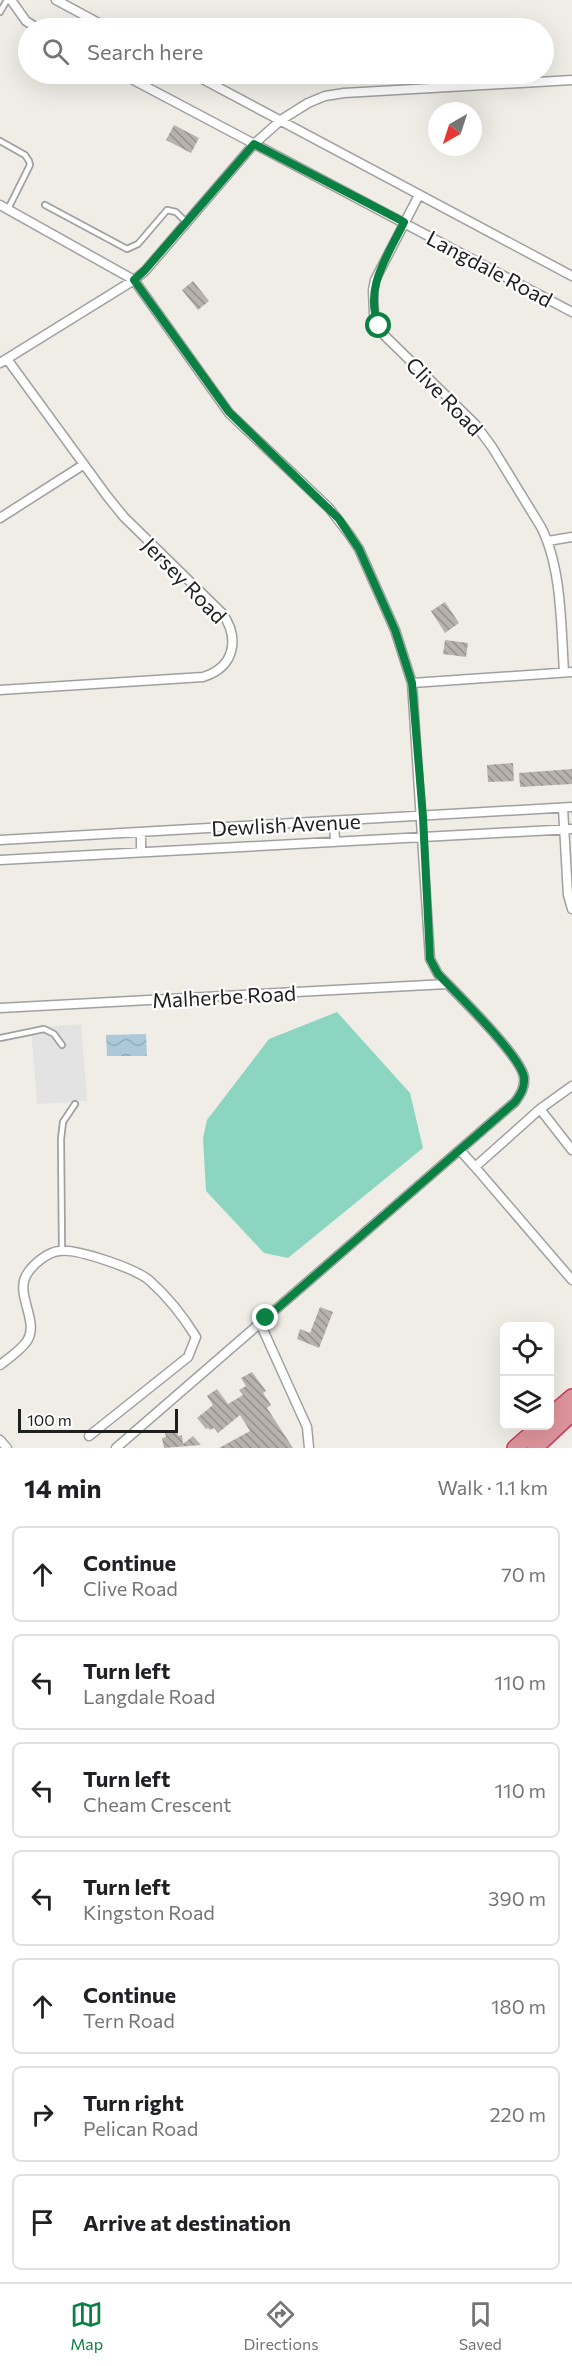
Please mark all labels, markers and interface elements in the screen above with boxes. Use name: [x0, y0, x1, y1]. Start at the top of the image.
search box: [18, 18, 554, 84]
icon: search: [39, 35, 72, 68]
text: Search here: [87, 38, 203, 65]
north arrow: [428, 102, 482, 156]
street label: Langdale Road: [423, 224, 557, 312]
route start: [365, 312, 391, 338]
street label: Clive Road: [401, 351, 489, 441]
street label: Jersey Road: [138, 532, 232, 628]
street label: Dewlish Avenue: [211, 808, 361, 840]
street label: Malherbe Road: [151, 980, 297, 1012]
route end: [252, 1304, 278, 1330]
map controls: [500, 1322, 554, 1430]
button: locate: [500, 1322, 554, 1376]
button: layers: [500, 1376, 554, 1430]
scale bar: [18, 1406, 178, 1434]
text: 100 m: [27, 1410, 72, 1429]
text: 14 min: [24, 1472, 102, 1503]
text: Walk · 1.1 km: [438, 1475, 548, 1499]
text: Continue: [83, 1549, 176, 1576]
icon: ahead: [26, 1558, 59, 1591]
text: 70 m: [501, 1562, 546, 1586]
text: Clive Road: [83, 1576, 178, 1600]
text: Turn left: [83, 1657, 170, 1684]
icon: left: [26, 1666, 59, 1699]
text: 110 m: [495, 1670, 546, 1694]
text: Langdale Road: [83, 1684, 215, 1708]
text: Turn left: [83, 1765, 170, 1792]
icon: left: [26, 1774, 59, 1807]
text: 110 m: [495, 1778, 546, 1802]
text: Cheam Crescent: [83, 1792, 232, 1816]
text: Turn left: [83, 1873, 170, 1900]
icon: left: [26, 1882, 59, 1915]
text: 390 m: [488, 1886, 546, 1910]
text: Kingston Road: [83, 1900, 215, 1924]
text: Continue: [83, 1981, 176, 2008]
icon: ahead: [26, 1990, 59, 2023]
text: 180 m: [491, 1994, 546, 2018]
text: Tern Road: [83, 2008, 175, 2032]
text: Turn right: [83, 2089, 184, 2116]
icon: right: [26, 2098, 59, 2131]
text: 220 m: [490, 2102, 546, 2126]
text: Pelican Road: [83, 2116, 198, 2140]
icon: arrive: [26, 2206, 59, 2239]
text: Arrive at destination: [83, 2209, 291, 2236]
tab: Map: [70, 2298, 103, 2353]
tab: Directions: [243, 2298, 318, 2353]
tab: Saved: [459, 2298, 502, 2353]

